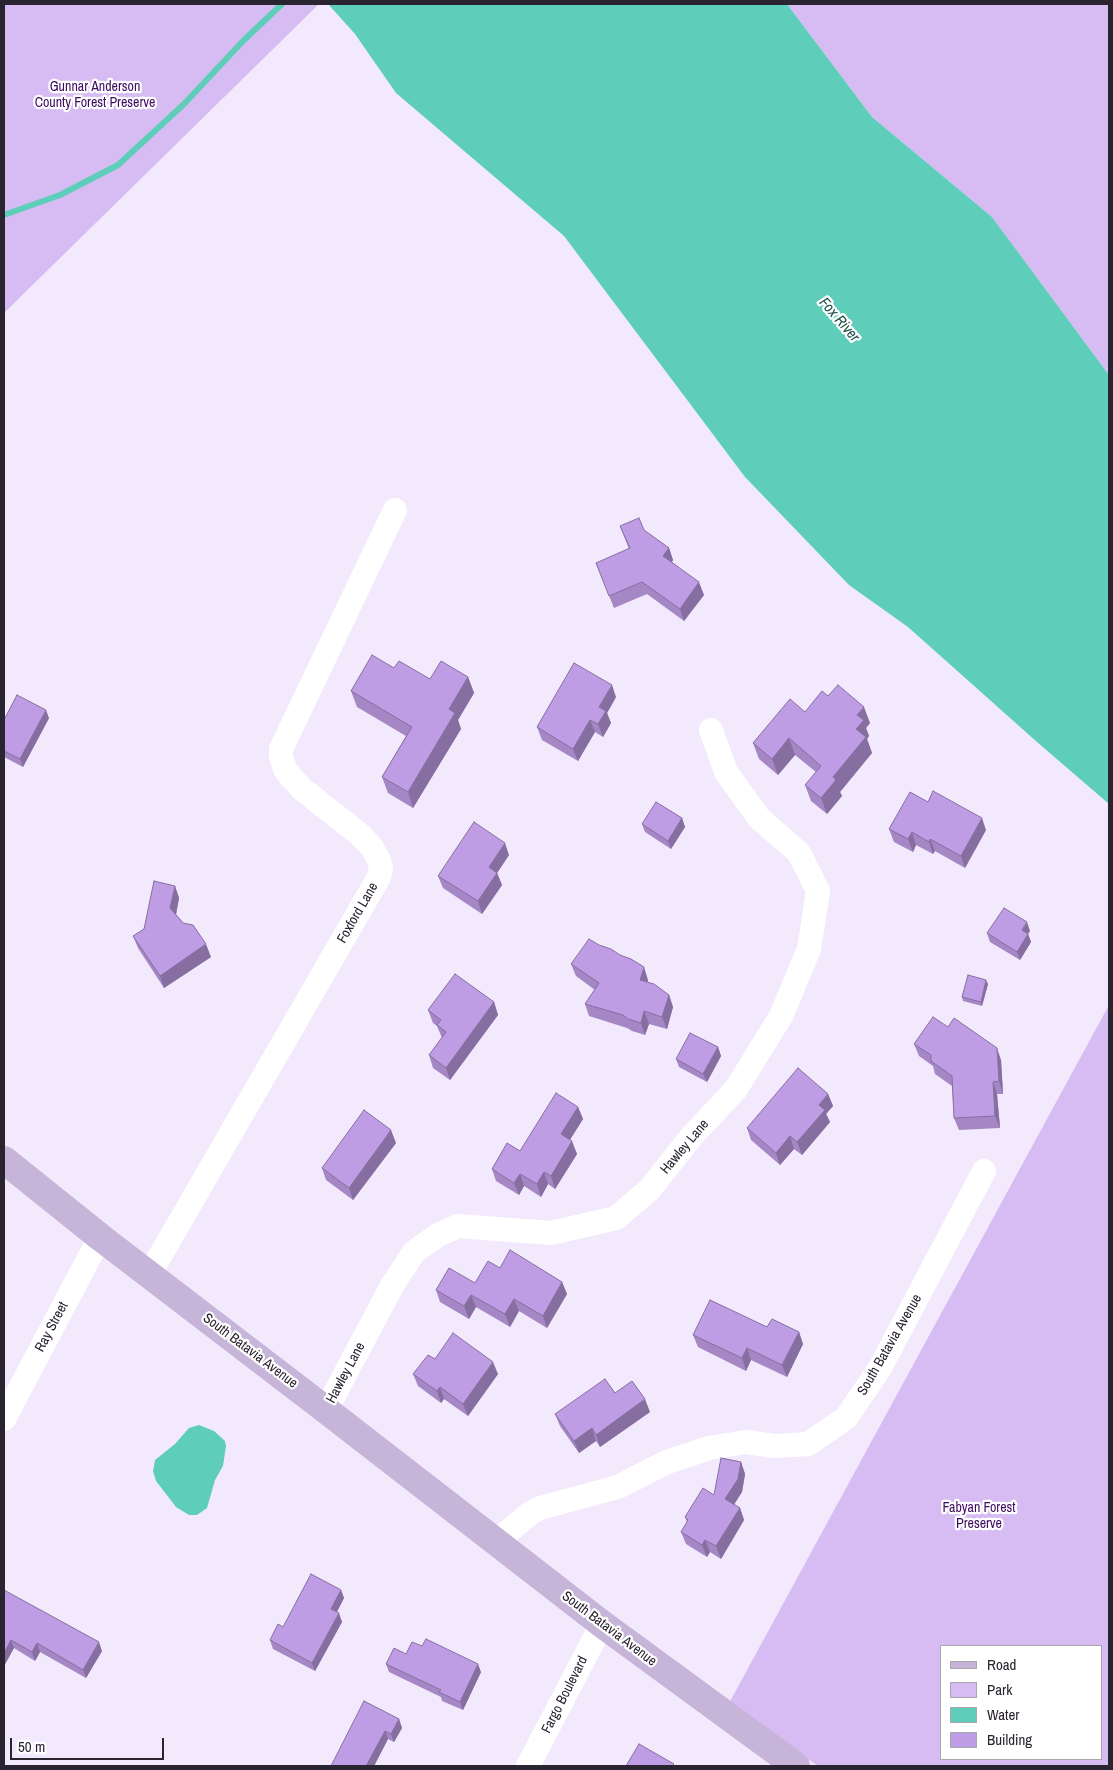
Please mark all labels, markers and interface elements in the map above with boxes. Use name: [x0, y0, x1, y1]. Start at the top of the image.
park label: Gunnar Anderson County Forest Preserve: [35, 79, 155, 111]
water label: Fox River: [815, 294, 863, 346]
street label: Foxford Lane: [334, 880, 382, 946]
street label: Hawley Lane: [657, 1116, 713, 1178]
street label: South Batavia Avenue: [854, 1291, 926, 1399]
street label: Ray Street: [32, 1299, 72, 1355]
street label: South Batavia Avenue: [199, 1310, 301, 1392]
street label: Hawley Lane: [323, 1340, 369, 1406]
park label: Fabyan Forest Preserve: [943, 1500, 1015, 1532]
street label: South Batavia Avenue: [558, 1588, 660, 1670]
legend: [940, 1645, 1103, 1760]
street label: Fargo Boulevard: [538, 1654, 592, 1736]
text: Road: [987, 1654, 1016, 1675]
text: Park: [987, 1679, 1012, 1700]
text: Water: [987, 1704, 1019, 1725]
scale bar: [12, 1728, 166, 1760]
text: Building: [987, 1729, 1032, 1750]
text: 50 m: [18, 1736, 45, 1757]

